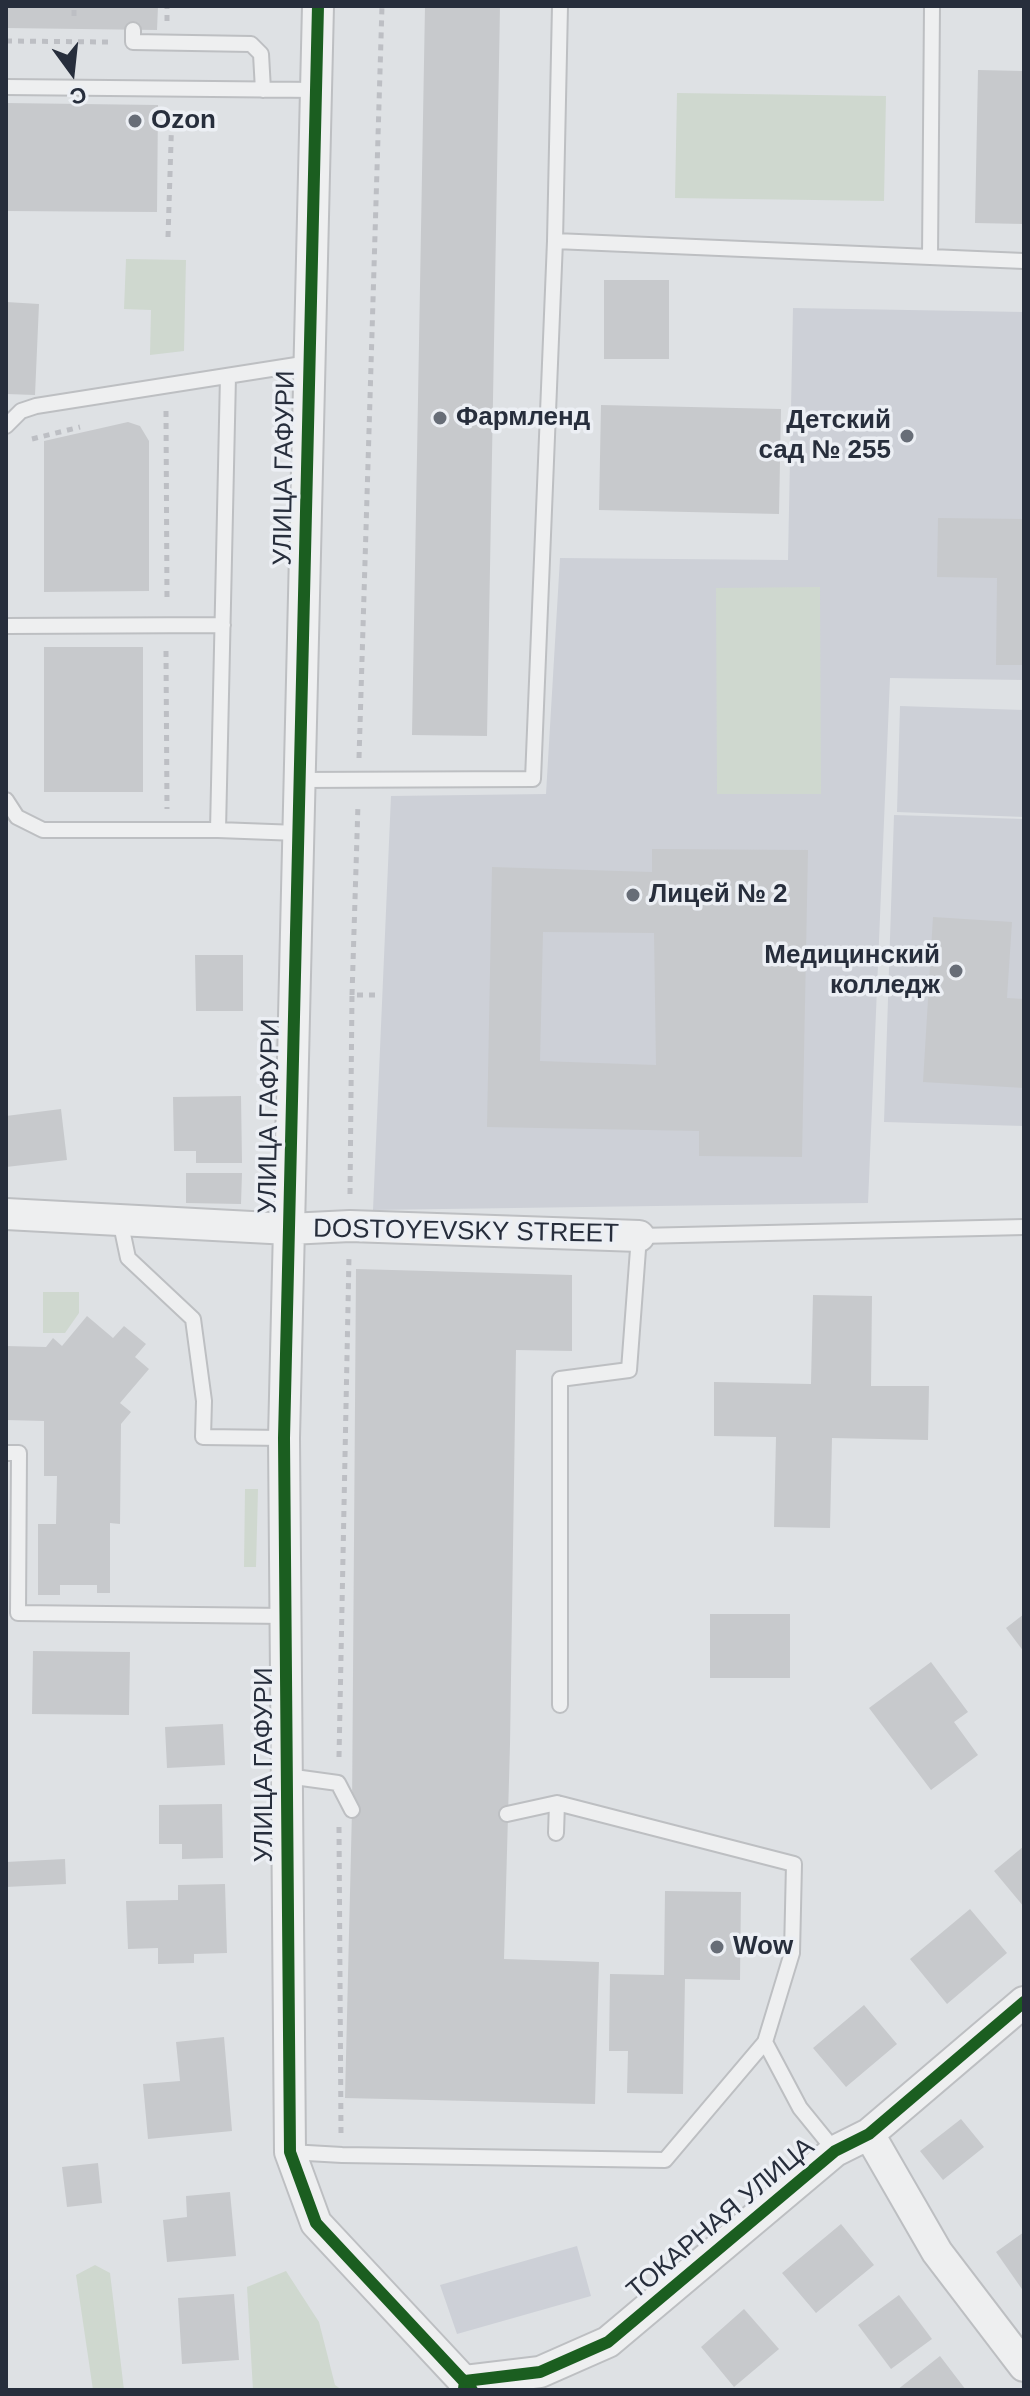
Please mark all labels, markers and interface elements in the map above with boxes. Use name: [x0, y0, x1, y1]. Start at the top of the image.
north arrow: [32, 32, 112, 112]
text: С: [67, 82, 89, 110]
place label: Ozon: [151, 105, 216, 137]
marker: Ozon: [126, 112, 144, 130]
street label: УЛИЦА ГАФУРИ: [268, 370, 302, 566]
place label: Фармленд: [456, 402, 590, 434]
place label: Детский сад № 255: [758, 405, 891, 466]
marker: Фармленд: [431, 409, 449, 427]
marker: Детский сад № 255: [898, 427, 916, 445]
place label: Лицей № 2: [649, 879, 788, 911]
marker: Лицей № 2: [624, 886, 642, 904]
place label: Медицинский колледж: [764, 940, 940, 1002]
marker: Медицинский колледж: [947, 962, 965, 980]
street label: УЛИЦА ГАФУРИ: [253, 1018, 287, 1214]
street label: DOSTOYEVSKY STREET: [313, 1214, 619, 1250]
street label: УЛИЦА ГАФУРИ: [249, 1667, 281, 1863]
place label: Wow: [733, 1931, 793, 1963]
marker: Wow: [708, 1938, 726, 1956]
street label: ТОКАРНАЯ УЛИЦА: [621, 2132, 821, 2306]

